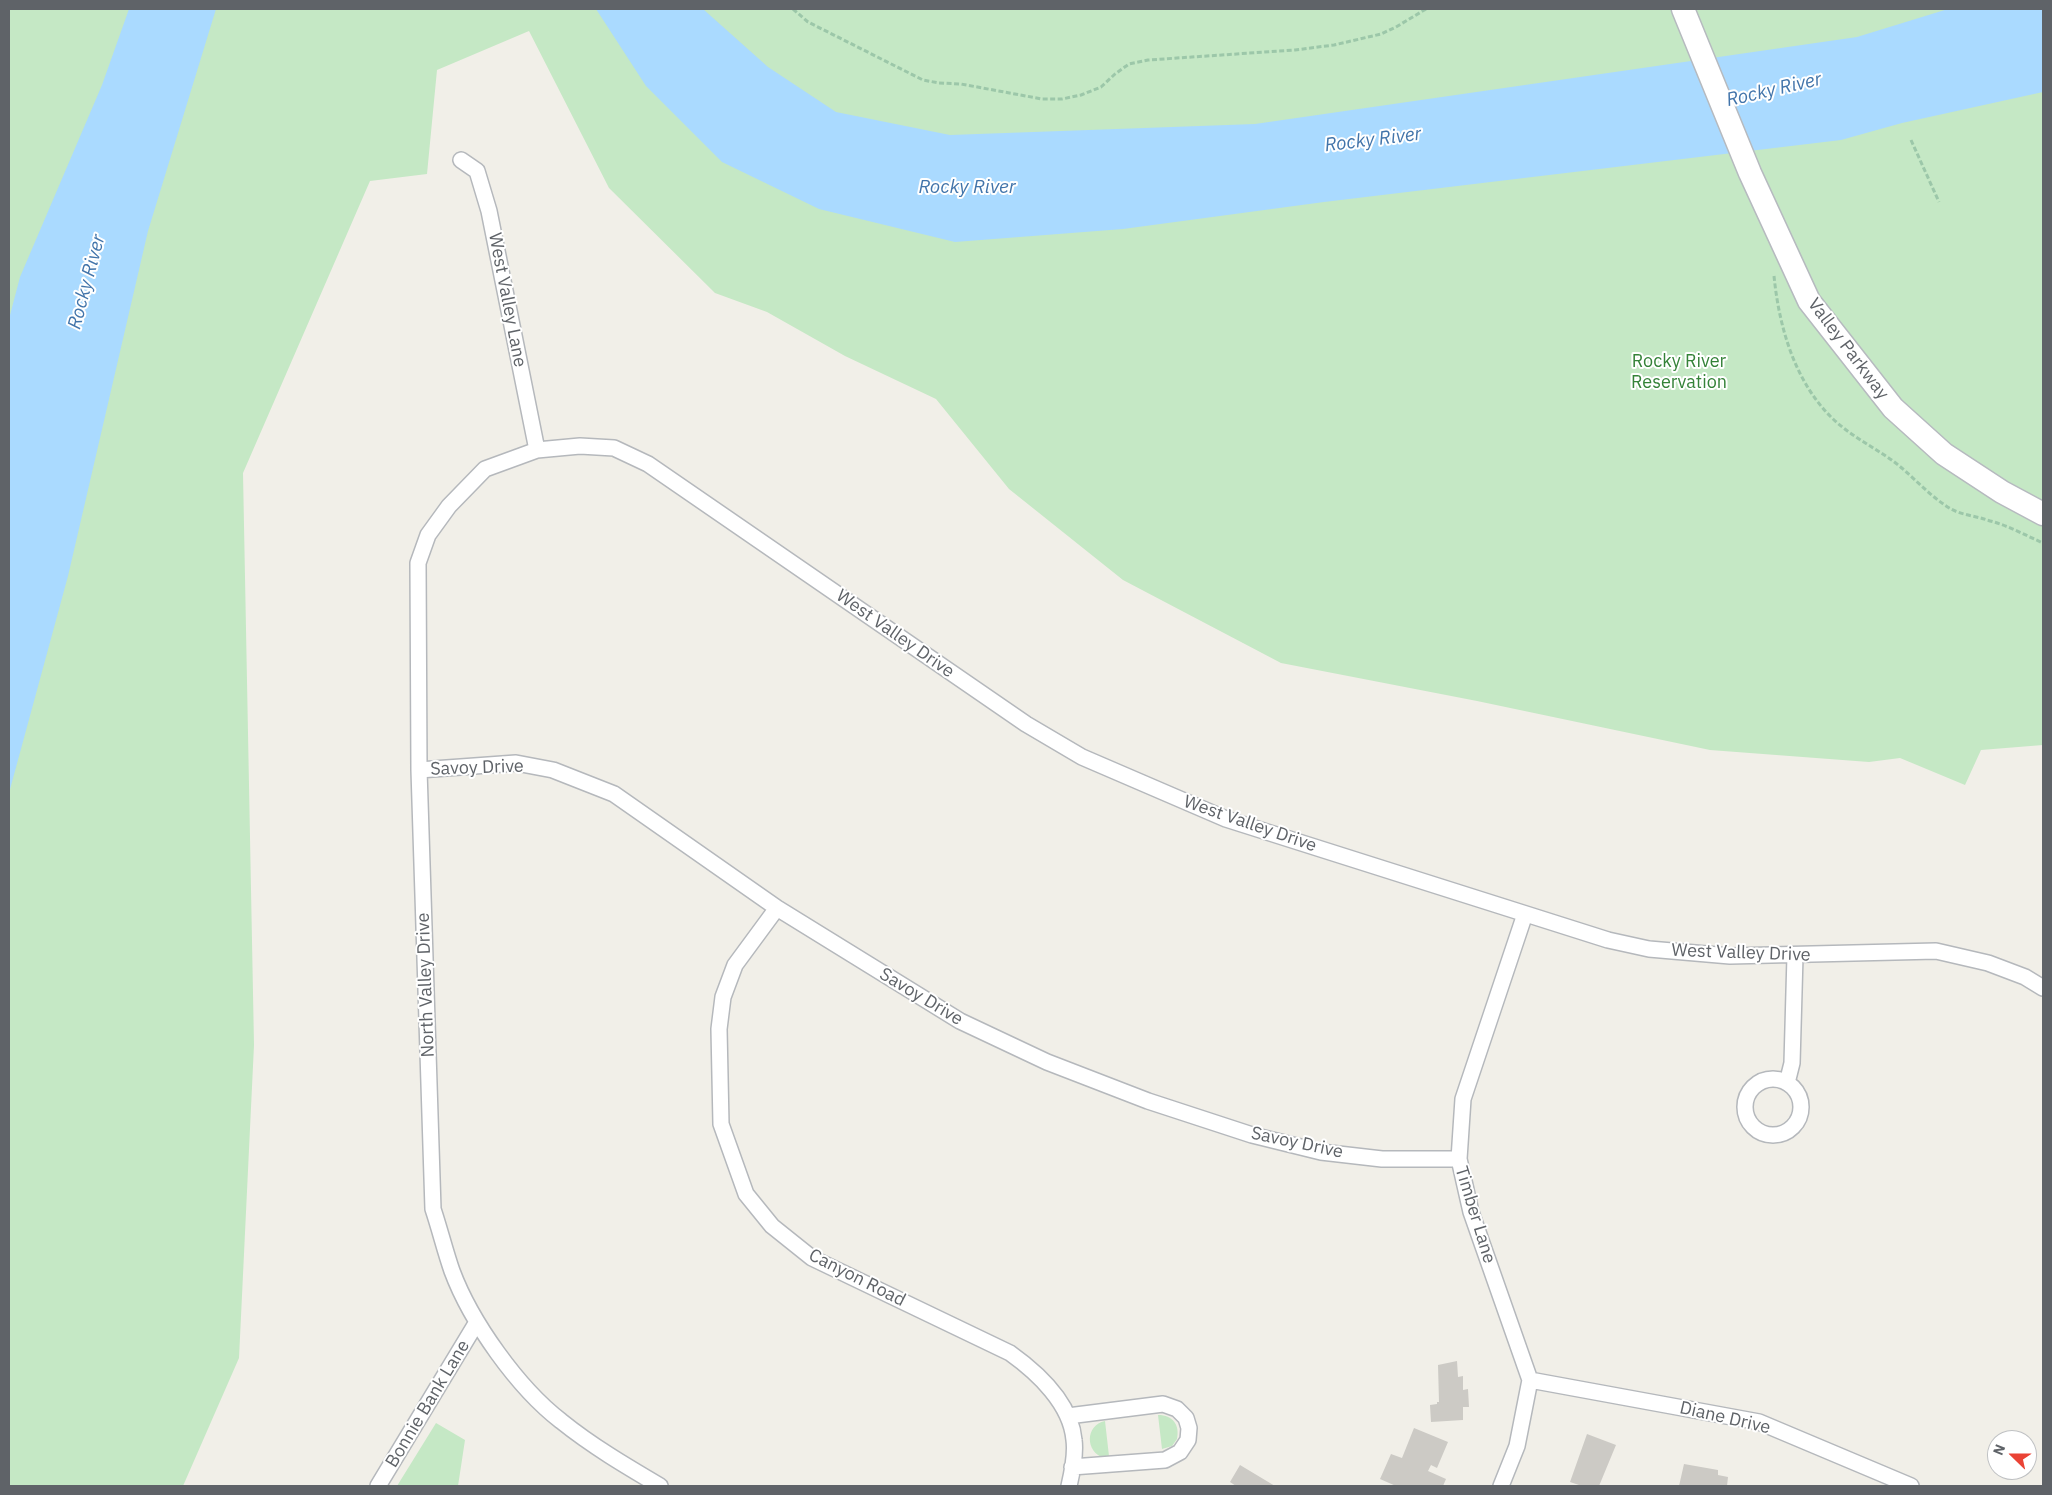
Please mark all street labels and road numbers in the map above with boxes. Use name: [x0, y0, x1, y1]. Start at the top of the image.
street label: West Valley Lane: [483, 231, 531, 369]
street label: Valley Parkway: [1803, 294, 1893, 404]
street label: West Valley Drive: [832, 585, 958, 683]
street label: Savoy Drive: [430, 756, 524, 780]
street label: West Valley Drive: [1181, 791, 1319, 857]
street label: North Valley Drive: [413, 912, 439, 1058]
street label: West Valley Drive: [1671, 940, 1811, 966]
street label: Savoy Drive: [875, 964, 967, 1030]
street label: Savoy Drive: [1249, 1123, 1345, 1163]
street label: Timber Lane: [1450, 1164, 1500, 1266]
street label: Canyon Road: [805, 1244, 909, 1312]
street label: Bonnie Bank Lane: [381, 1336, 475, 1472]
street label: Diane Drive: [1678, 1397, 1772, 1439]

